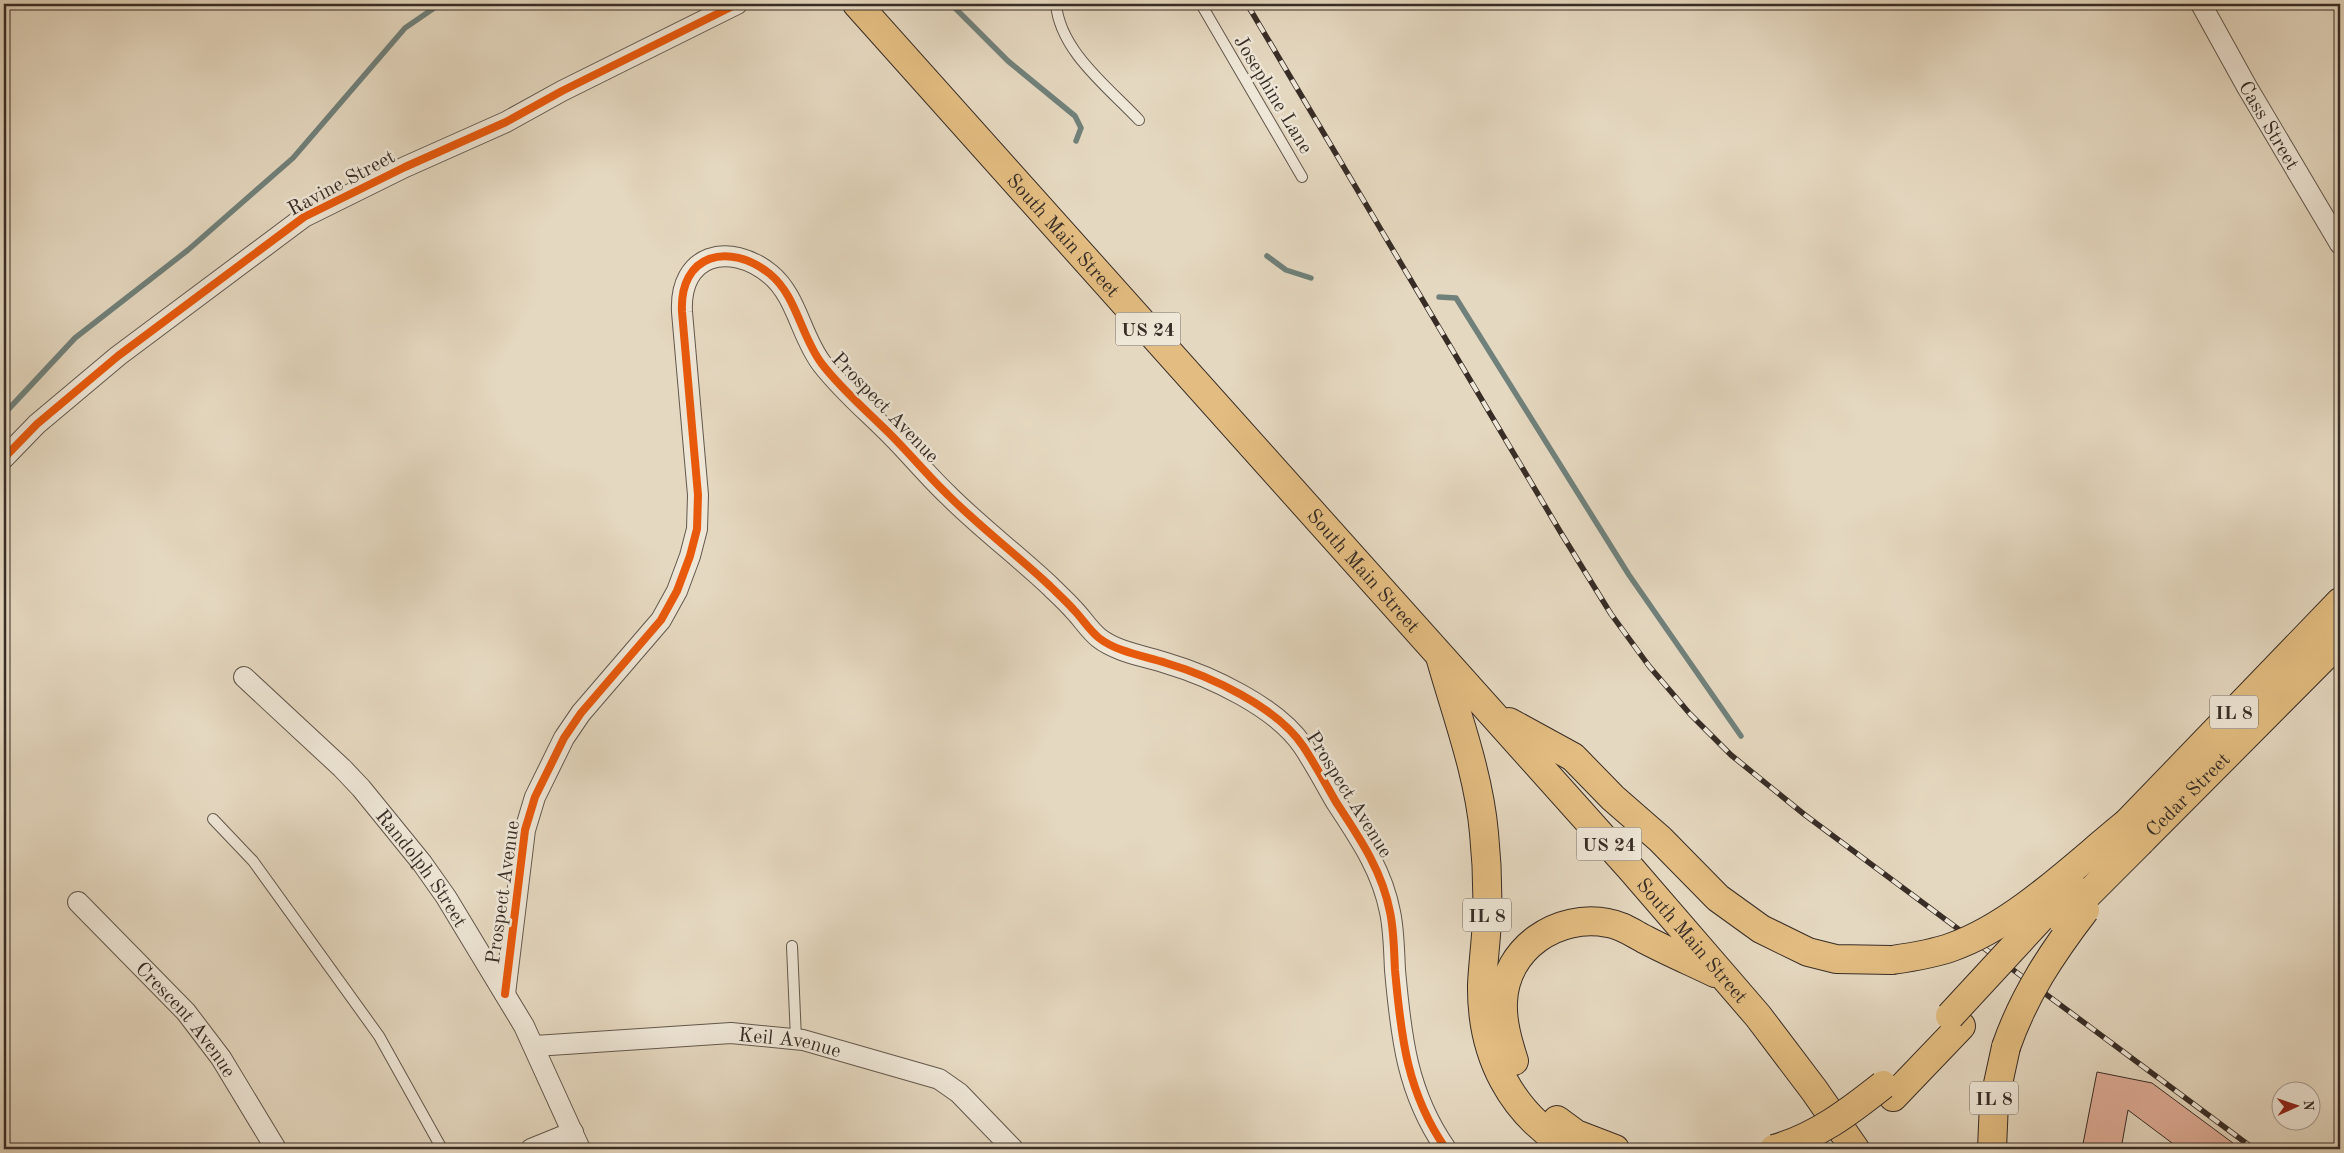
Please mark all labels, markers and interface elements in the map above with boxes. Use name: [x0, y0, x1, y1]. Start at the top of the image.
street label: Josephine Lane: [1229, 32, 1315, 158]
street label: Cass Street: [2234, 78, 2302, 174]
street label: Ravine Street: [285, 147, 399, 220]
street label: South Main Street: [1002, 171, 1122, 302]
road number: US 24: [1116, 312, 1180, 346]
street label: Prospect Avenue: [827, 349, 942, 467]
street label: South Main Street: [1302, 506, 1422, 637]
road number: IL 8: [2210, 696, 2258, 729]
street label: Prospect Avenue: [1301, 728, 1395, 862]
street label: Cedar Street: [2143, 750, 2235, 842]
street label: Randolph Street: [371, 806, 470, 931]
street label: Prospect Avenue: [484, 819, 524, 965]
road number: US 24: [1576, 828, 1642, 861]
street label: South Main Street: [1632, 875, 1750, 1008]
road number: IL 8: [1463, 898, 1511, 932]
street label: Crescent Avenue: [131, 959, 238, 1082]
street label: Keil Avenue: [737, 1026, 843, 1062]
north arrow: [2272, 1080, 2322, 1130]
road number: IL 8: [1970, 1082, 2018, 1114]
text: N: [2301, 1100, 2315, 1111]

